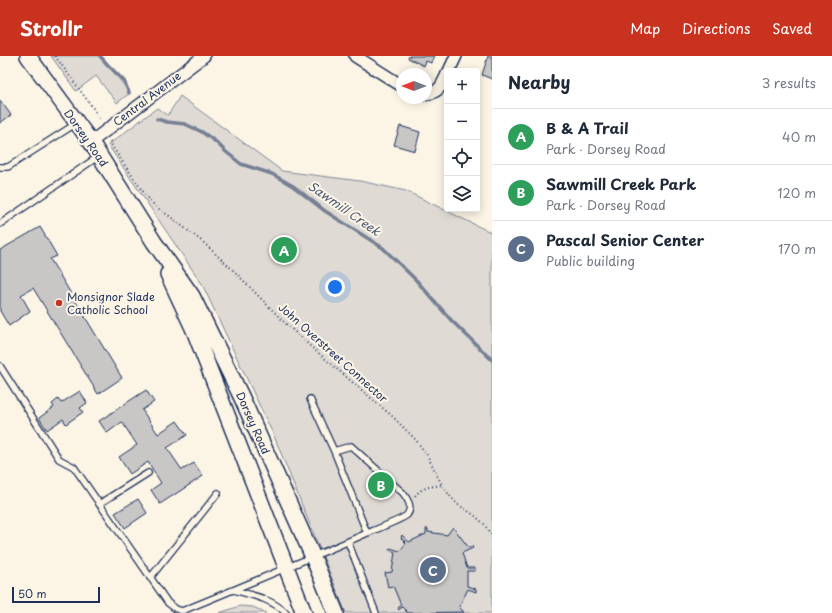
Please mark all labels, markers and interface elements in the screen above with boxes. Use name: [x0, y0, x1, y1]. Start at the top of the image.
text: Strollr: [20, 14, 83, 42]
text: Map: [630, 18, 660, 39]
text: Directions: [682, 18, 750, 39]
text: Saved: [772, 18, 812, 39]
street label: Central Avenue: [109, 67, 184, 130]
north arrow: [396, 68, 432, 104]
map controls: [444, 68, 480, 212]
button: +: [444, 68, 480, 104]
text: Nearby: [508, 69, 570, 95]
text: 3 results: [762, 73, 816, 92]
button: −: [444, 104, 480, 140]
street label: Dorsey Road: [60, 105, 113, 170]
text: B & A Trail: [546, 116, 629, 139]
text: A: [516, 127, 526, 146]
text: 40 m: [782, 127, 816, 146]
text: Park · Dorsey Road: [546, 139, 666, 158]
button: locate: [444, 140, 480, 176]
text: Sawmill Creek Park: [546, 172, 696, 195]
button: layers: [444, 176, 480, 212]
water label: Sawmill Creek: [305, 177, 385, 240]
text: B: [517, 183, 525, 202]
text: 120 m: [777, 183, 816, 202]
text: Park · Dorsey Road: [546, 195, 666, 214]
text: Pascal Senior Center: [546, 228, 704, 251]
pin: A: [271, 235, 297, 265]
text: C: [516, 239, 526, 258]
text: 170 m: [778, 239, 816, 258]
text: Public building: [546, 251, 635, 270]
your location: [325, 277, 345, 297]
place label: Monsignor Slade Catholic School: [67, 288, 155, 318]
marker: Monsignor Slade Catholic School: [54, 298, 64, 308]
street label: John Overstreet Connector: [275, 299, 393, 407]
street label: Dorsey Road: [232, 389, 275, 457]
pin: B: [368, 470, 394, 500]
pin: C: [420, 555, 446, 585]
scale bar: [12, 585, 100, 604]
text: 50 m: [18, 585, 47, 602]

